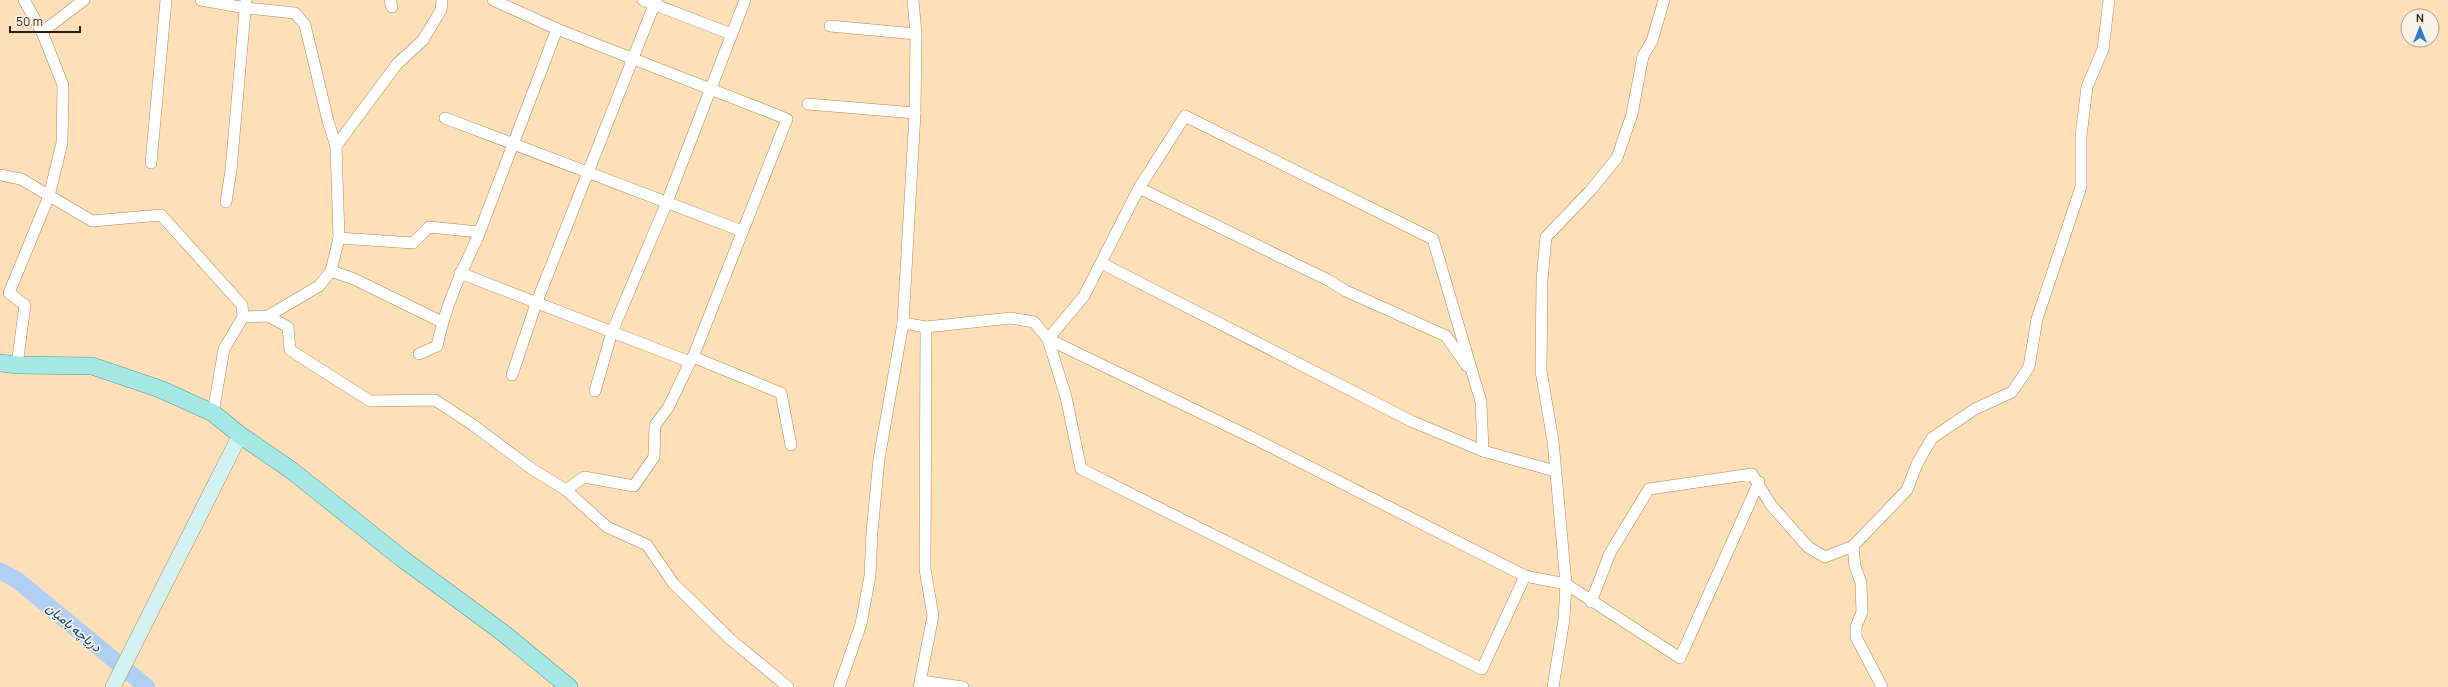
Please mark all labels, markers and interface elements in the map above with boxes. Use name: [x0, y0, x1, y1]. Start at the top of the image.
scale bar: [10, 8, 80, 34]
north arrow: [2400, 8, 2440, 48]
text: N: [2416, 10, 2424, 25]
text: 50 m: [16, 13, 43, 30]
water label: دریاچه بامیان: [42, 598, 106, 657]

